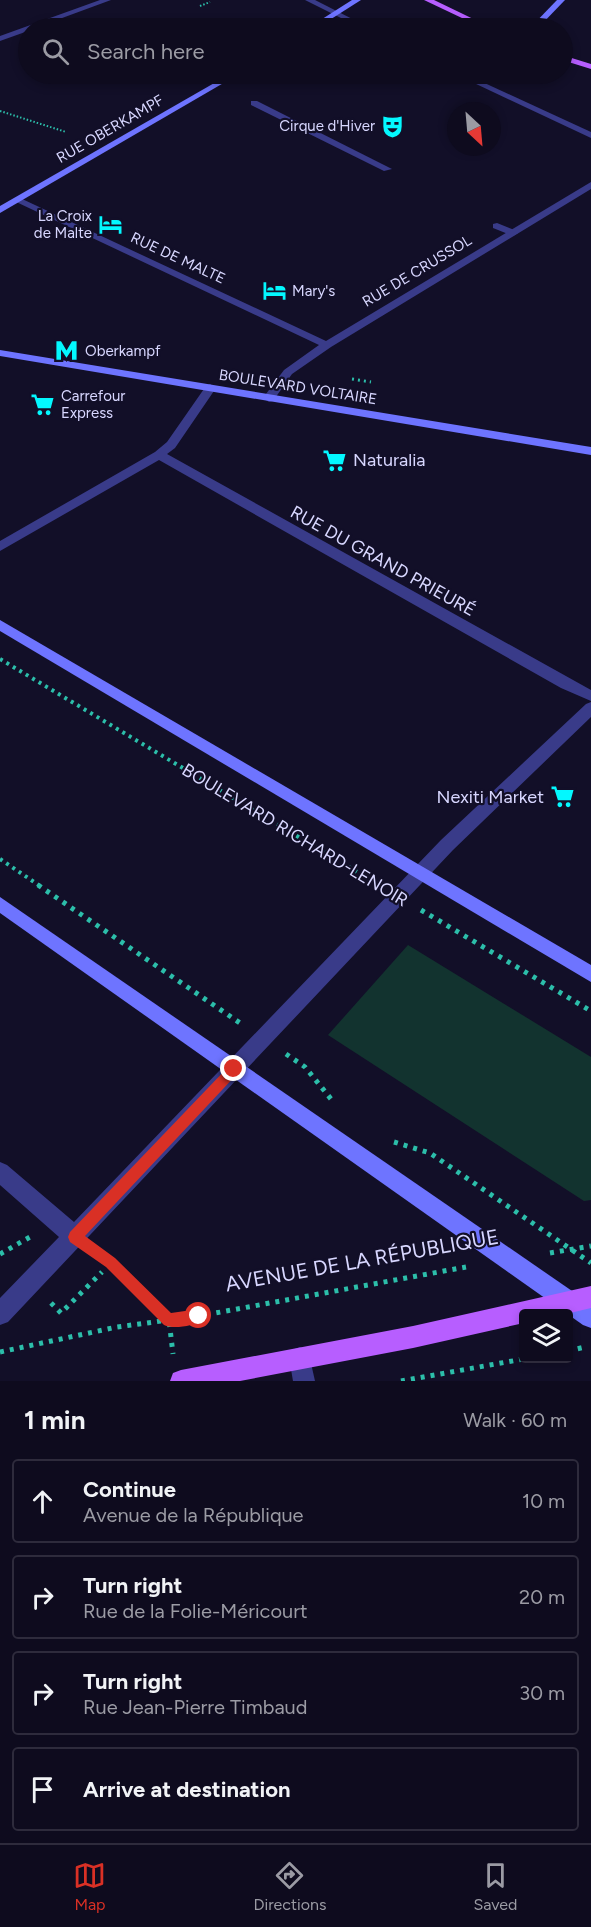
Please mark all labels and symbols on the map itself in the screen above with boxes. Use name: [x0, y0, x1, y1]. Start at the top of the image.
street label: RUE OBERKAMPF: [53, 91, 167, 167]
north arrow: [447, 102, 501, 156]
theatre icon: Cirque d'Hiver: [380, 113, 406, 139]
place label: Cirque d'Hiver: [279, 117, 375, 135]
place label: La Croix de Malte: [34, 207, 92, 242]
hotel icon: La Croix de Malte: [97, 212, 123, 238]
street label: RUE DE MALTE: [128, 228, 228, 288]
street label: RUE DE CRUSSOL: [359, 231, 475, 311]
hotel icon: Mary's: [261, 278, 287, 304]
place label: Mary's: [292, 282, 335, 300]
metro station icon: Oberkampf: [54, 338, 80, 364]
place label: Oberkampf: [85, 342, 161, 360]
street label: BOULEVARD VOLTAIRE: [218, 366, 378, 408]
place label: Carrefour Express: [61, 387, 125, 422]
supermarket icon: Carrefour Express: [30, 392, 56, 418]
supermarket icon: Naturalia: [322, 447, 348, 473]
place label: Naturalia: [353, 449, 426, 471]
street label: RUE DU GRAND PRIEURÉ: [287, 501, 479, 621]
street label: BOULEVARD RICHARD-LENOIR: [178, 759, 412, 911]
supermarket icon: Nexiti Market: [549, 784, 575, 810]
place label: Nexiti Market: [437, 786, 544, 808]
route end: [220, 1055, 246, 1081]
street label: AVENUE DE LA RÉPUBLIQUE: [223, 1224, 501, 1296]
route start: [185, 1302, 211, 1328]

